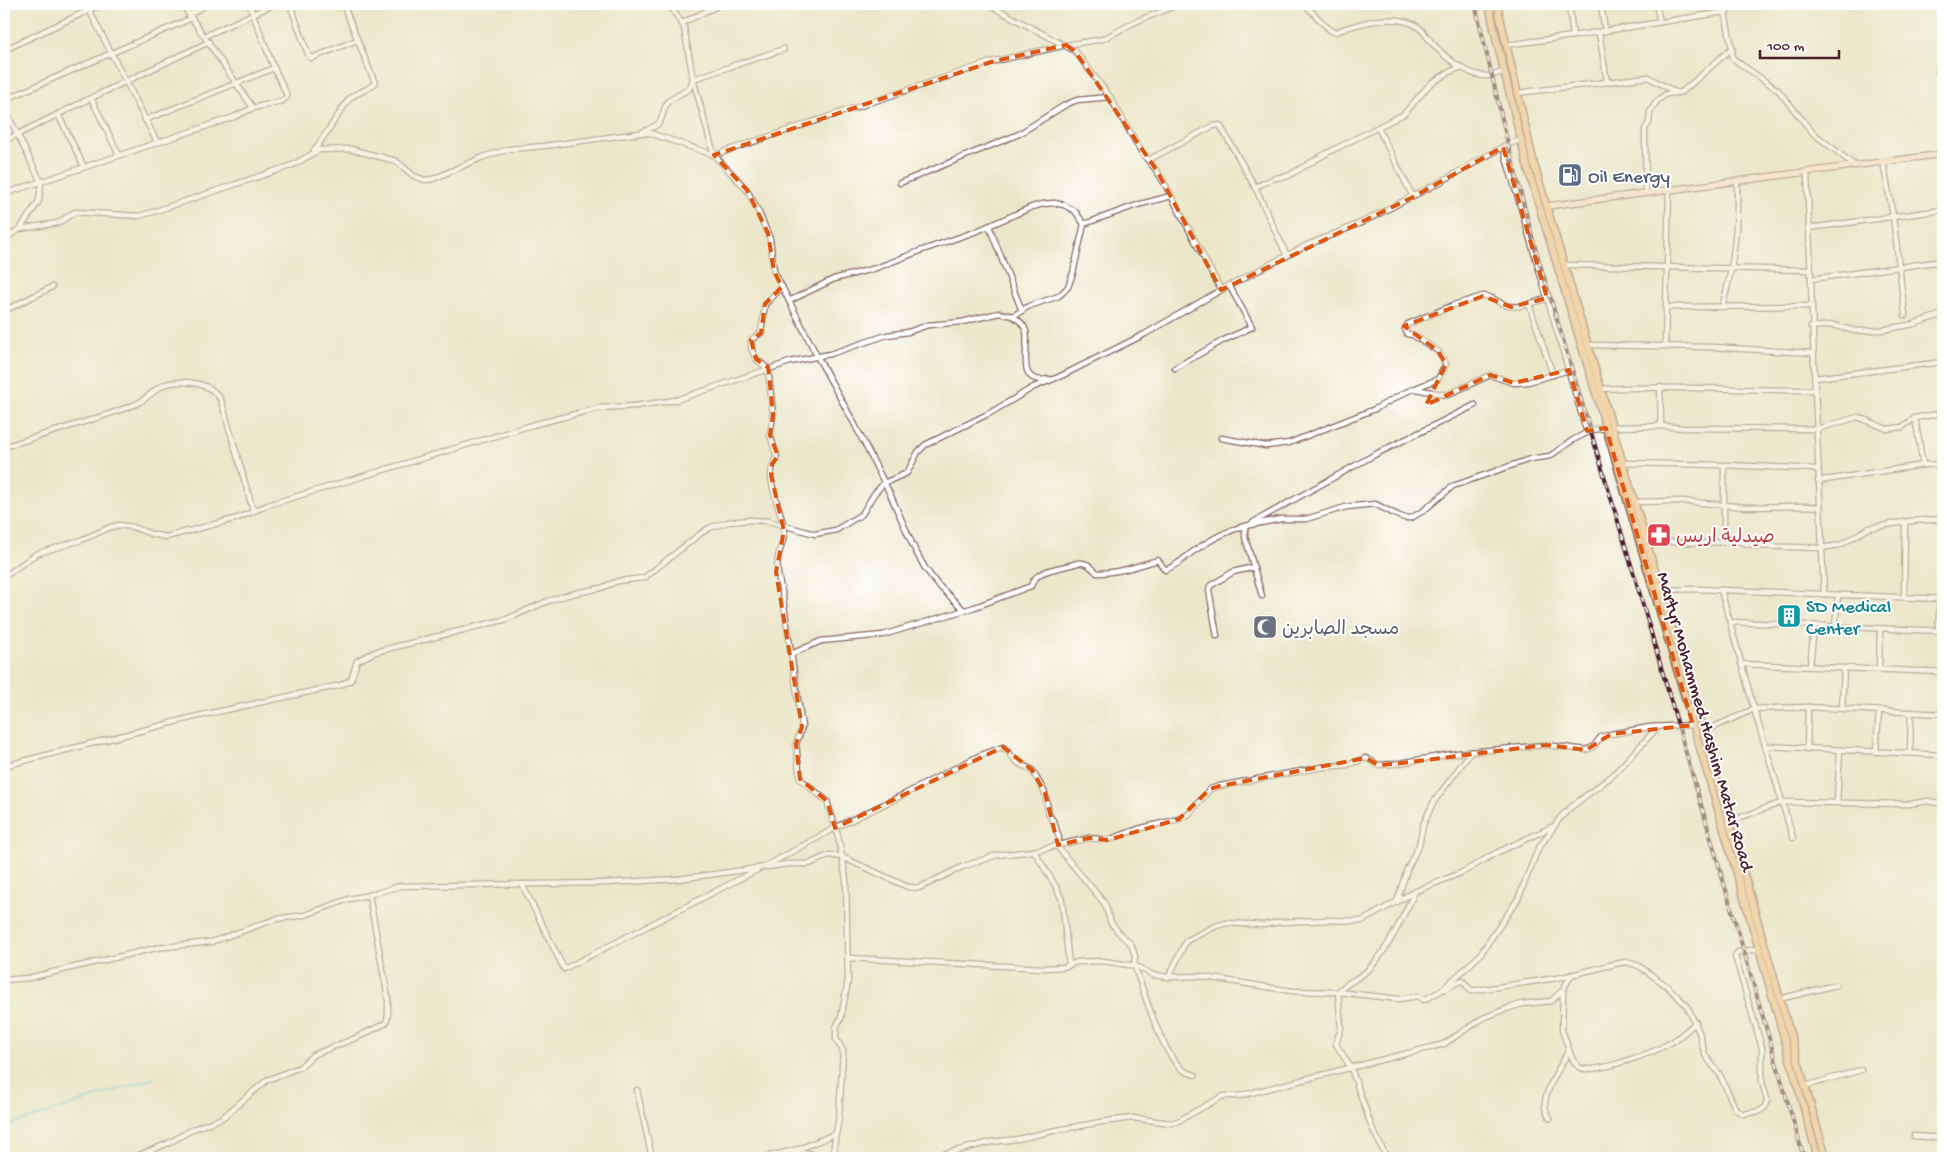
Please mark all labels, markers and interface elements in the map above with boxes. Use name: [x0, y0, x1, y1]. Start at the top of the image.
scale bar: [1760, 28, 1838, 60]
text: 100 m: [1766, 38, 1805, 56]
fuel station icon: Oil Energy: [1557, 162, 1583, 188]
place label: Oil Energy: [1588, 167, 1670, 190]
pharmacy icon: صيدلية اريس: [1646, 522, 1672, 548]
place label: صيدلية اريس: [1676, 527, 1775, 550]
street label: Martyr Mohammed Hashim Matar Road: [1650, 570, 1758, 876]
place label: SD Medical Center: [1806, 597, 1891, 642]
building icon: SD Medical Center: [1776, 603, 1802, 629]
mosque icon: مسجد الصابرين: [1252, 614, 1278, 640]
place label: مسجد الصابرين: [1282, 619, 1399, 642]

